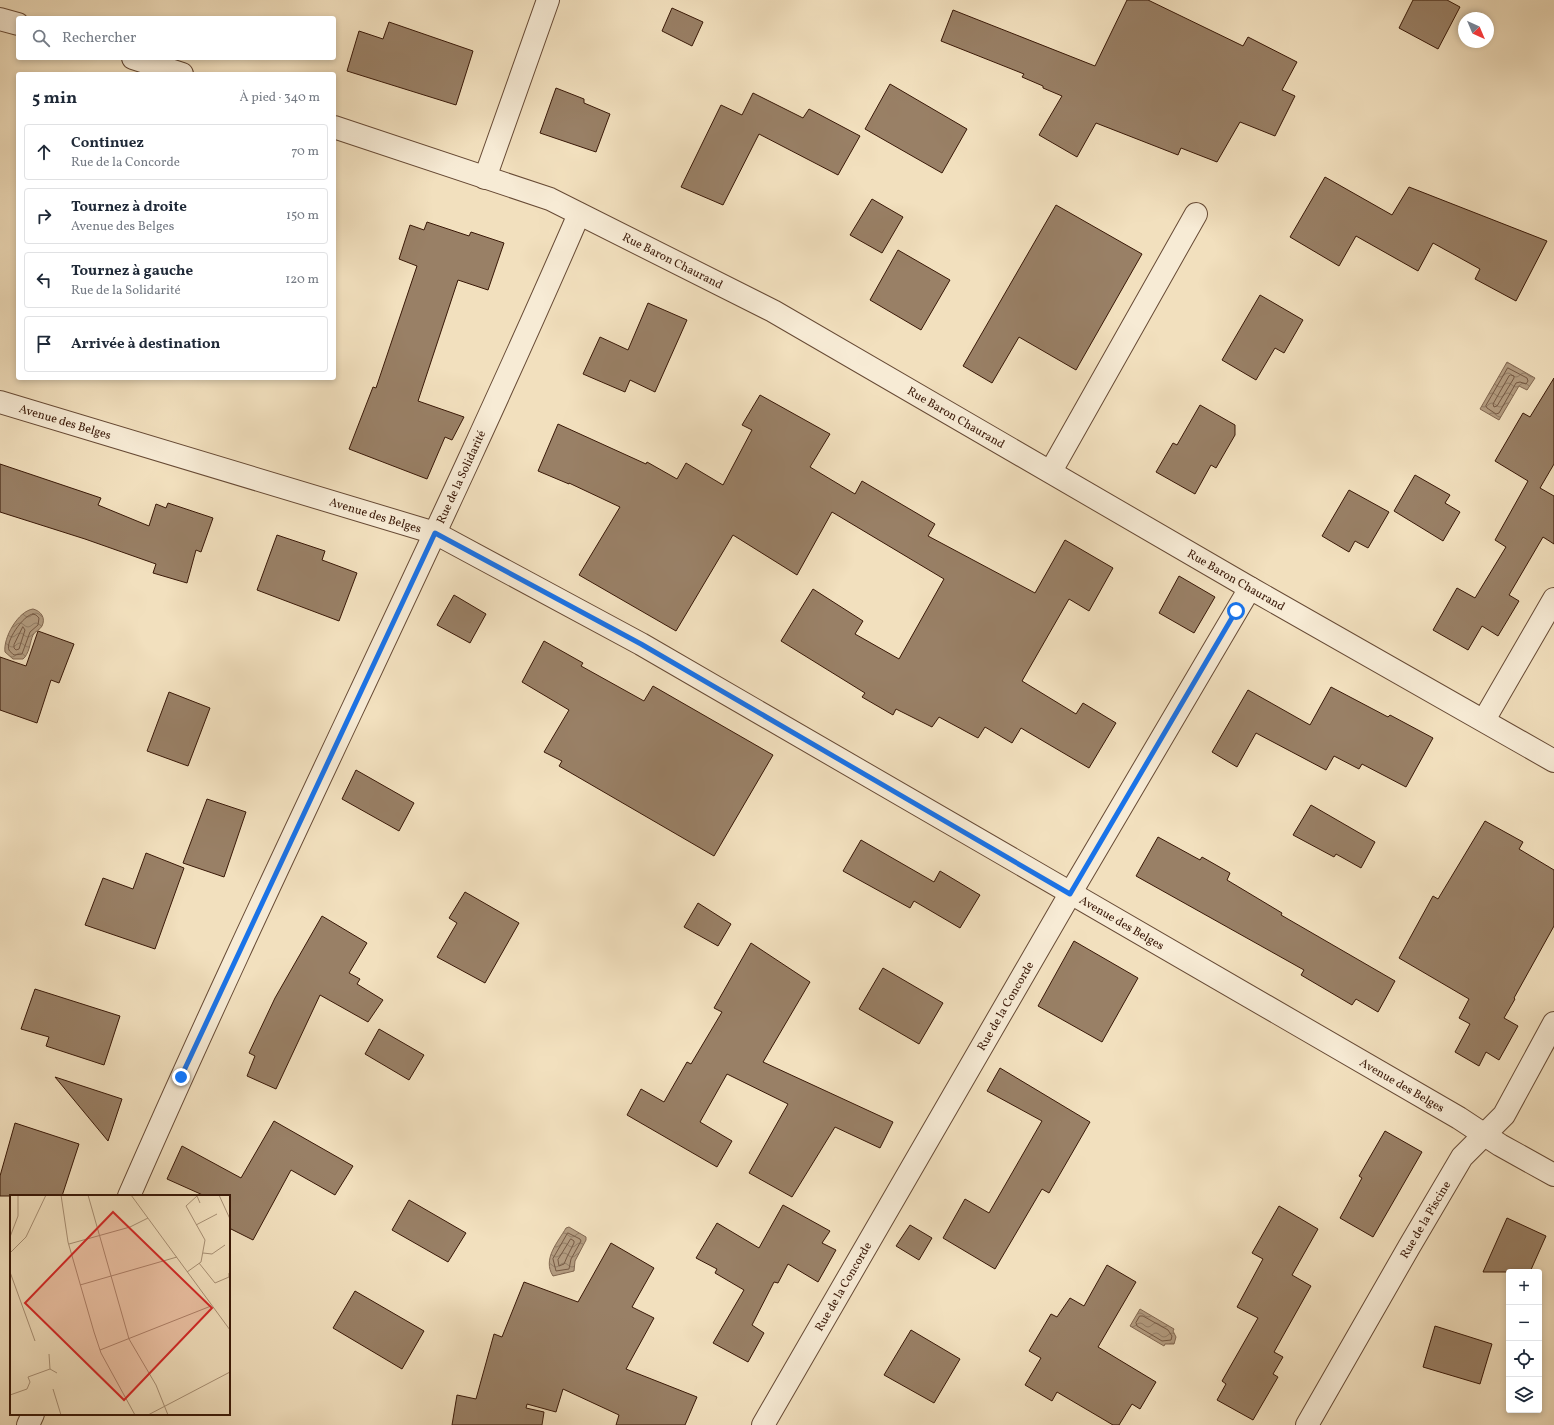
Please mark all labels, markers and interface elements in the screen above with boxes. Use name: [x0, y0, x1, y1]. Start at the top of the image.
north arrow: [1458, 12, 1494, 48]
search box: [16, 16, 336, 60]
icon: search: [30, 27, 52, 49]
text: Rechercher: [62, 28, 136, 49]
text: 5 min: [32, 87, 77, 110]
text: À pied · 340 m: [240, 89, 320, 107]
text: Continuez: [71, 133, 144, 154]
icon: ahead: [33, 141, 55, 163]
text: 70 m: [291, 143, 319, 161]
text: Rue de la Concorde: [71, 154, 180, 172]
text: Tournez à droite: [71, 197, 187, 218]
icon: right: [33, 205, 55, 227]
text: 150 m: [286, 207, 319, 225]
text: Avenue des Belges: [71, 218, 174, 236]
street label: Rue Baron Chaurand: [619, 230, 725, 294]
text: Tournez à gauche: [71, 261, 193, 282]
icon: left: [33, 269, 55, 291]
text: 120 m: [285, 271, 319, 289]
text: Rue de la Solidarité: [71, 282, 181, 300]
icon: arrive: [33, 333, 55, 355]
text: Arrivée à destination: [71, 334, 220, 355]
street label: Rue Baron Chaurand: [904, 384, 1008, 453]
street label: Avenue des Belges: [17, 401, 113, 444]
street label: Rue de la Solidarité: [433, 428, 490, 527]
street label: Avenue des Belges: [327, 495, 423, 537]
street label: Rue Baron Chaurand: [1184, 546, 1288, 615]
route start: [1227, 602, 1245, 620]
street label: Avenue des Belges: [1076, 893, 1167, 954]
street label: Rue de la Concorde: [974, 959, 1038, 1054]
street label: Avenue des Belges: [1356, 1055, 1447, 1117]
route end: [172, 1068, 190, 1086]
street label: Rue de la Piscine: [1397, 1178, 1455, 1262]
inset map: [10, 1195, 230, 1415]
street label: Rue de la Concorde: [812, 1239, 876, 1335]
map controls: [1506, 1269, 1542, 1413]
button: +: [1506, 1269, 1542, 1305]
button: −: [1506, 1305, 1542, 1341]
button: locate: [1506, 1341, 1542, 1377]
button: layers: [1506, 1377, 1542, 1413]

